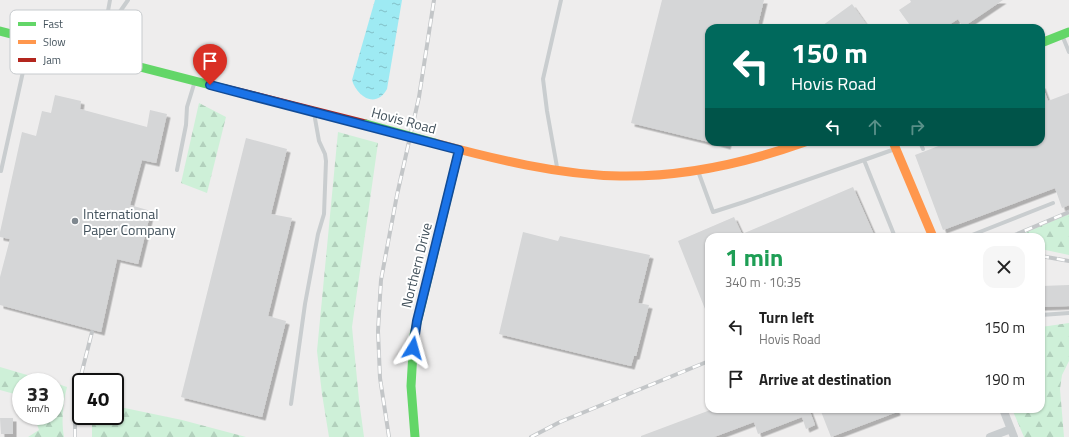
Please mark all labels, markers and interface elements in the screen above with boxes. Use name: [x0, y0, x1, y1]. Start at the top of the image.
legend: [10, 10, 142, 74]
text: Fast: [43, 16, 63, 32]
text: 150 m: [791, 31, 868, 74]
text: Slow: [43, 34, 66, 50]
icon: left: [725, 40, 777, 92]
pin: [193, 44, 227, 85]
icon: arrive: [199, 50, 221, 72]
text: Jam: [43, 52, 61, 68]
text: Hovis Road: [791, 70, 876, 97]
street label: Hovis Road: [369, 101, 439, 139]
icon: left: [822, 116, 844, 138]
icon: ahead: [864, 116, 886, 138]
icon: right: [906, 116, 928, 138]
place label: International Paper Company: [83, 203, 176, 240]
marker: International Paper Company: [70, 216, 80, 226]
street label: Northern Drive: [395, 220, 437, 310]
text: 1 min: [725, 239, 783, 275]
button: close: [983, 246, 1025, 288]
text: 340 m · 10:35: [725, 272, 801, 292]
text: Turn left: [759, 306, 814, 329]
icon: left: [725, 316, 747, 338]
text: 150 m: [984, 316, 1025, 339]
position arrow: [392, 327, 434, 369]
text: Hovis Road: [759, 329, 821, 349]
icon: arrive: [725, 368, 747, 390]
text: Arrive at destination: [759, 368, 892, 391]
text: 190 m: [984, 368, 1025, 391]
speed limit sign: 40: [72, 373, 124, 425]
text: 33: [27, 378, 49, 409]
text: km/h: [27, 401, 49, 416]

